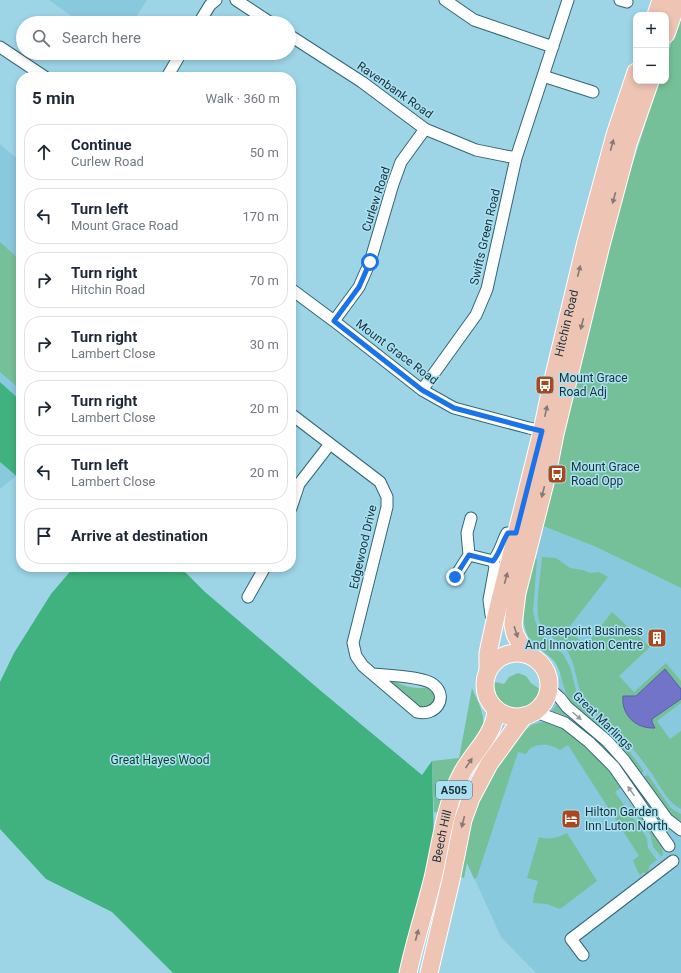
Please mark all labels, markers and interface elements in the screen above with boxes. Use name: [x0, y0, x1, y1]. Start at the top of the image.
map controls: [633, 12, 669, 84]
button: +: [633, 12, 669, 48]
search box: [16, 16, 296, 60]
icon: search: [30, 27, 52, 49]
text: Search here: [62, 29, 141, 47]
button: −: [633, 48, 669, 84]
street label: Ravenbank Road: [355, 59, 435, 121]
text: 5 min: [32, 88, 75, 108]
text: Walk · 360 m: [205, 91, 280, 106]
text: Continue: [71, 136, 132, 154]
one-way arrow: [609, 139, 615, 151]
icon: ahead: [33, 141, 55, 163]
text: 50 m: [250, 145, 279, 160]
text: Curlew Road: [71, 154, 144, 169]
street label: Curlew Road: [359, 165, 393, 233]
street label: Swifts Green Road: [467, 188, 503, 286]
one-way arrow: [610, 192, 616, 205]
text: Turn left: [71, 200, 128, 218]
icon: left: [33, 205, 55, 227]
text: 170 m: [242, 209, 279, 224]
text: Mount Grace Road: [71, 218, 178, 233]
route start: [361, 253, 379, 271]
text: Turn right: [71, 264, 137, 282]
one-way arrow: [577, 265, 583, 277]
icon: right: [33, 269, 55, 291]
text: 70 m: [250, 273, 279, 288]
text: Hitchin Road: [71, 282, 145, 297]
street label: Hitchin Road: [552, 288, 581, 358]
street label: Mount Grace Road: [353, 317, 441, 387]
one-way arrow: [578, 318, 584, 331]
text: Turn right: [71, 328, 137, 346]
icon: right: [33, 333, 55, 355]
text: 30 m: [250, 337, 279, 352]
text: Lambert Close: [71, 346, 156, 361]
place label: Mount Grace Road Adj: [559, 371, 628, 399]
bus stop icon: Mount Grace Road Adj: [534, 374, 556, 396]
text: Turn right: [71, 392, 137, 410]
icon: right: [33, 397, 55, 419]
text: 20 m: [250, 401, 279, 416]
one-way arrow: [543, 405, 549, 417]
text: Lambert Close: [71, 410, 156, 425]
text: Turn left: [71, 456, 128, 474]
place label: Mount Grace Road Opp: [571, 460, 640, 488]
icon: left: [33, 461, 55, 483]
bus stop icon: Mount Grace Road Opp: [546, 463, 568, 485]
text: 20 m: [250, 465, 279, 480]
text: Lambert Close: [71, 474, 156, 489]
one-way arrow: [539, 486, 545, 498]
street label: Edgewood Drive: [347, 504, 379, 590]
icon: arrive: [33, 525, 55, 547]
text: Arrive at destination: [71, 527, 208, 545]
route end: [446, 568, 464, 586]
one-way arrow: [503, 572, 509, 584]
place label: Basepoint Business And Innovation Centre: [525, 624, 643, 652]
one-way arrow: [513, 626, 519, 638]
building icon: Basepoint Business And Innovation Centre: [646, 627, 668, 649]
street label: Great Marlings: [570, 689, 636, 753]
one-way arrow: [572, 711, 583, 720]
park label: Great Hayes Wood: [111, 753, 209, 767]
one-way arrow: [465, 758, 473, 768]
road number: A505: [436, 781, 472, 799]
one-way arrow: [627, 785, 635, 796]
place label: Hilton Garden Inn Luton North: [585, 805, 668, 833]
street label: Beech Hill: [429, 808, 454, 864]
hotel icon: Hilton Garden Inn Luton North: [560, 808, 582, 830]
one-way arrow: [459, 816, 465, 828]
one-way arrow: [415, 929, 421, 941]

